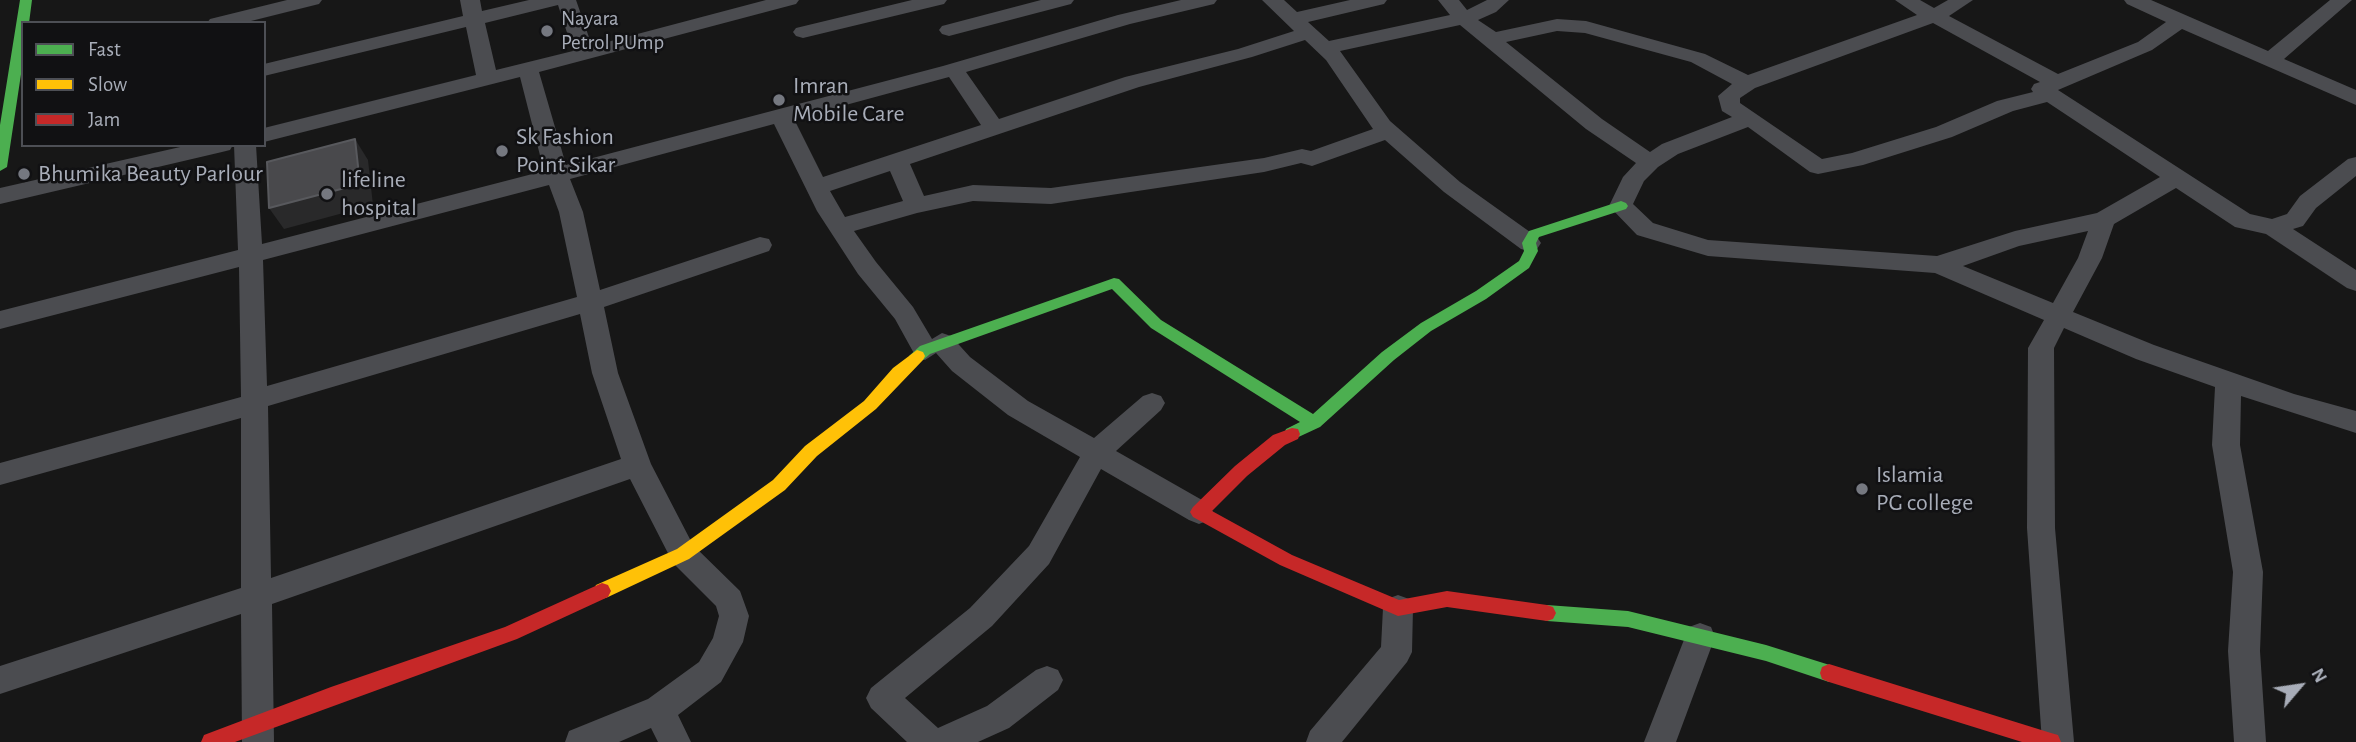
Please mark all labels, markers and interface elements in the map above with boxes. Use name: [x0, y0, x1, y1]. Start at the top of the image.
place label: Nayara Petrol PUmp: [561, 6, 664, 56]
legend: [21, 21, 266, 147]
marker: Nayara Petrol PUmp: [539, 23, 555, 39]
text: Fast: [88, 39, 121, 60]
place label: Imran Mobile Care: [793, 72, 904, 128]
text: Slow: [88, 74, 127, 95]
marker: Imran Mobile Care: [771, 92, 787, 108]
text: Jam: [88, 109, 120, 130]
place label: Sk Fashion Point Sikar: [516, 123, 615, 179]
marker: Sk Fashion Point Sikar: [494, 143, 510, 159]
place label: Bhumika Beauty Parlour: [38, 160, 263, 188]
marker: Bhumika Beauty Parlour: [16, 166, 32, 182]
place label: lifeline hospital: [341, 166, 417, 222]
marker: lifeline hospital: [319, 186, 335, 202]
place label: Islamia PG college: [1876, 461, 1973, 517]
marker: Islamia PG college: [1854, 481, 1870, 497]
north arrow: [2265, 651, 2335, 721]
text: N: [2307, 665, 2330, 686]

